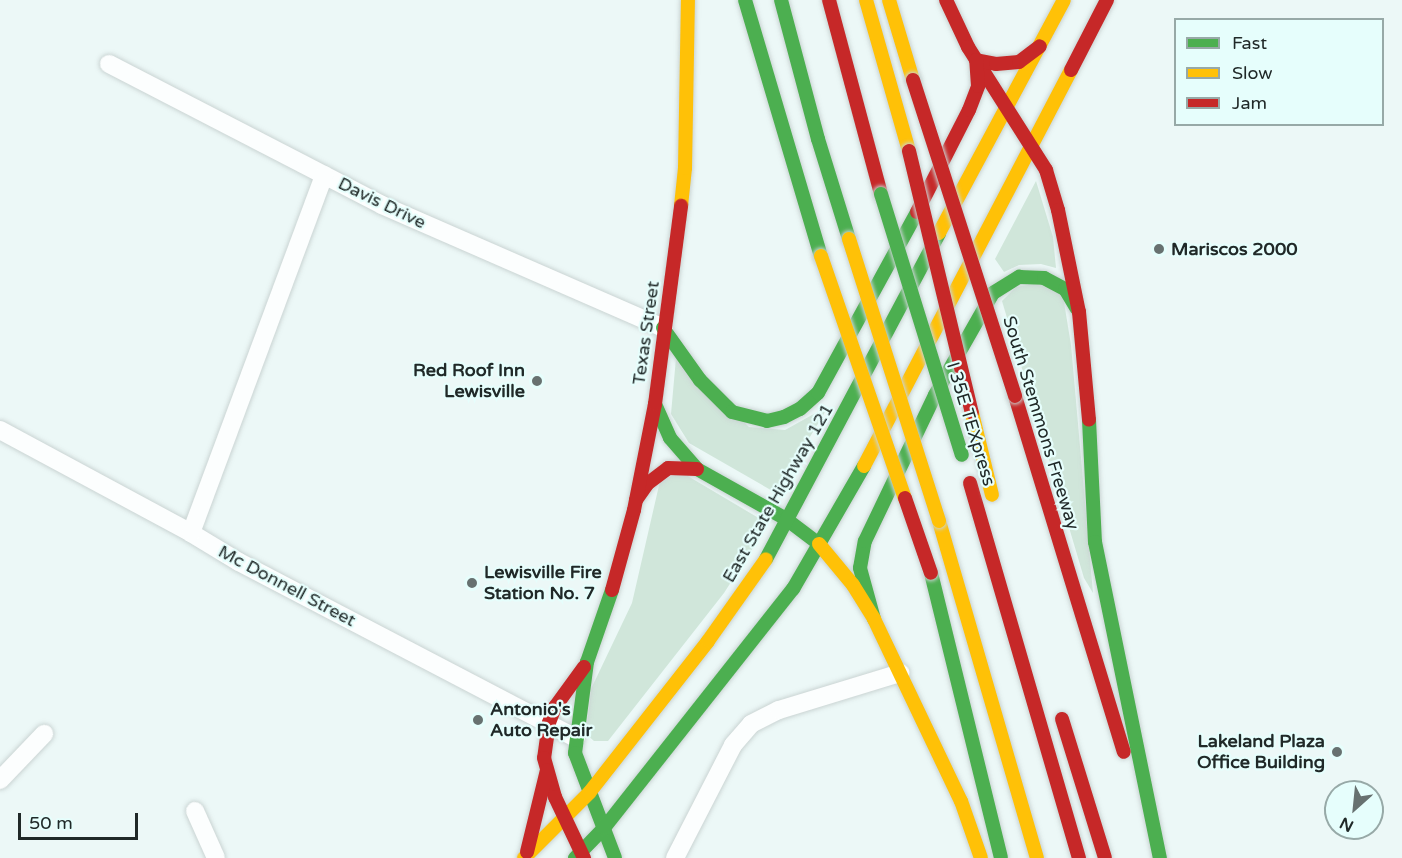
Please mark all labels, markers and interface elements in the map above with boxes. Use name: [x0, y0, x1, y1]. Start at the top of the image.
legend: [1174, 18, 1384, 126]
text: Fast: [1232, 32, 1267, 54]
text: Slow: [1232, 62, 1273, 84]
text: Jam: [1232, 92, 1267, 114]
street label: Davis Drive: [335, 172, 429, 234]
place label: Mariscos 2000: [1171, 238, 1298, 260]
marker: Mariscos 2000: [1152, 242, 1166, 256]
street label: Texas Street: [628, 280, 664, 386]
street label: South Stemmons Freeway: [998, 313, 1084, 533]
street label: I 35E TEXpress: [942, 359, 1000, 489]
place label: Red Roof Inn Lewisville: [413, 360, 525, 403]
marker: Red Roof Inn Lewisville: [530, 374, 544, 388]
street label: East State Highway 121: [718, 400, 838, 586]
street label: Mc Donnell Street: [215, 541, 359, 631]
place label: Lewisville Fire Station No. 7: [484, 562, 602, 604]
marker: Lewisville Fire Station No. 7: [465, 576, 479, 590]
place label: Antonio's Auto Repair: [490, 699, 592, 742]
marker: Antonio's Auto Repair: [471, 713, 485, 727]
place label: Lakeland Plaza Office Building: [1197, 731, 1325, 774]
marker: Lakeland Plaza Office Building: [1330, 745, 1344, 759]
north arrow: [1324, 780, 1384, 840]
scale bar: [21, 801, 141, 839]
text: 50 m: [29, 812, 73, 834]
text: N: [1336, 812, 1357, 836]

